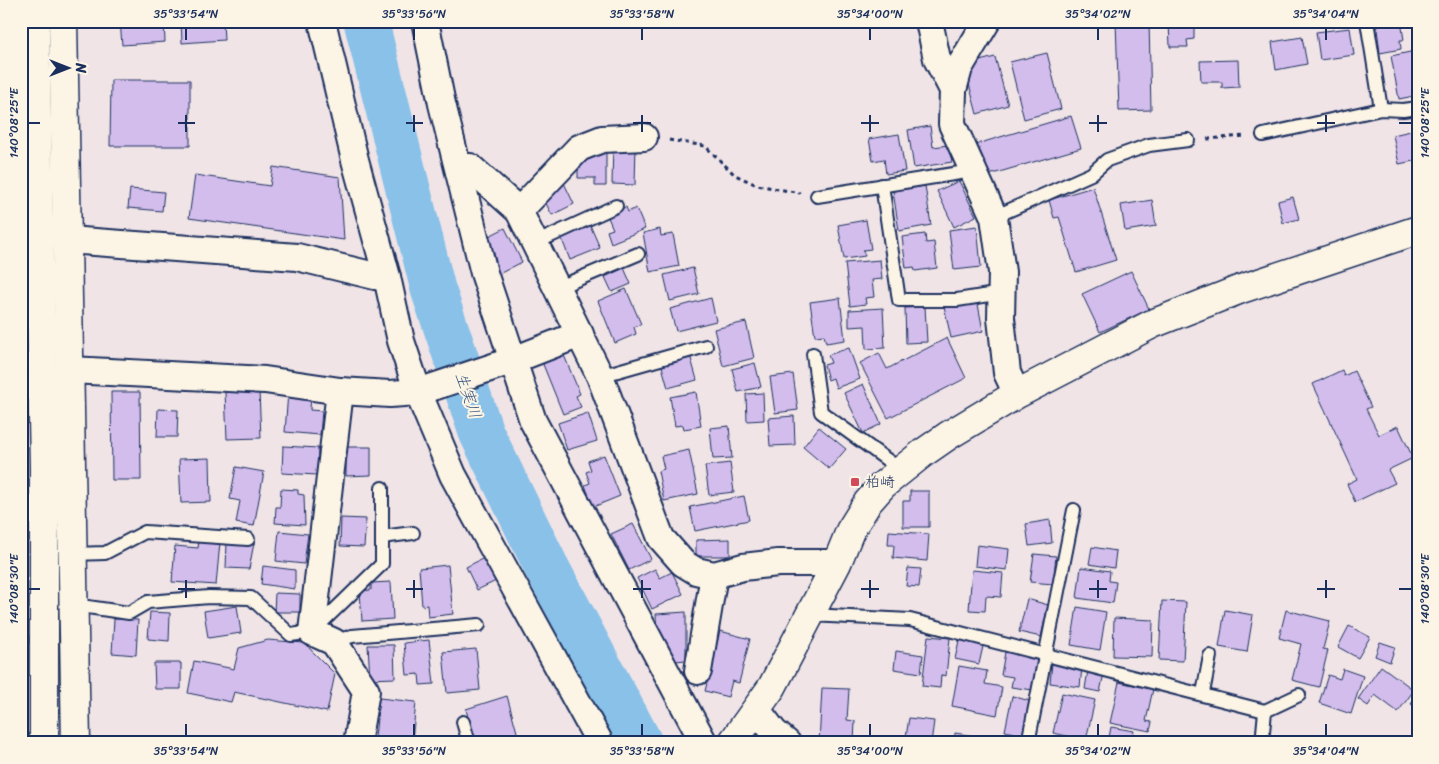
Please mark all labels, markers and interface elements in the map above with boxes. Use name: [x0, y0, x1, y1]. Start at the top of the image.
text: 35°33'54"N: [154, 3, 219, 25]
text: 35°33'56"N: [382, 3, 447, 25]
text: 35°33'58"N: [610, 3, 675, 25]
text: 35°34'00"N: [837, 3, 904, 25]
text: 35°34'02"N: [1065, 3, 1131, 25]
text: 35°34'04"N: [1293, 3, 1360, 25]
north arrow: [42, 42, 92, 92]
text: N: [68, 62, 93, 73]
text: 140°08'25"E: [3, 86, 25, 158]
text: 140°08'25"E: [1414, 86, 1436, 158]
water label: 生実川: [447, 368, 490, 423]
place label: 柏崎: [865, 469, 895, 495]
marker: 柏崎: [849, 476, 861, 488]
text: 140°08'30"E: [3, 552, 25, 624]
text: 140°08'30"E: [1414, 552, 1436, 624]
text: 35°33'54"N: [154, 740, 219, 762]
text: 35°33'56"N: [382, 740, 447, 762]
text: 35°33'58"N: [610, 740, 675, 762]
text: 35°34'00"N: [837, 740, 904, 762]
text: 35°34'02"N: [1065, 740, 1131, 762]
text: 35°34'04"N: [1293, 740, 1360, 762]

